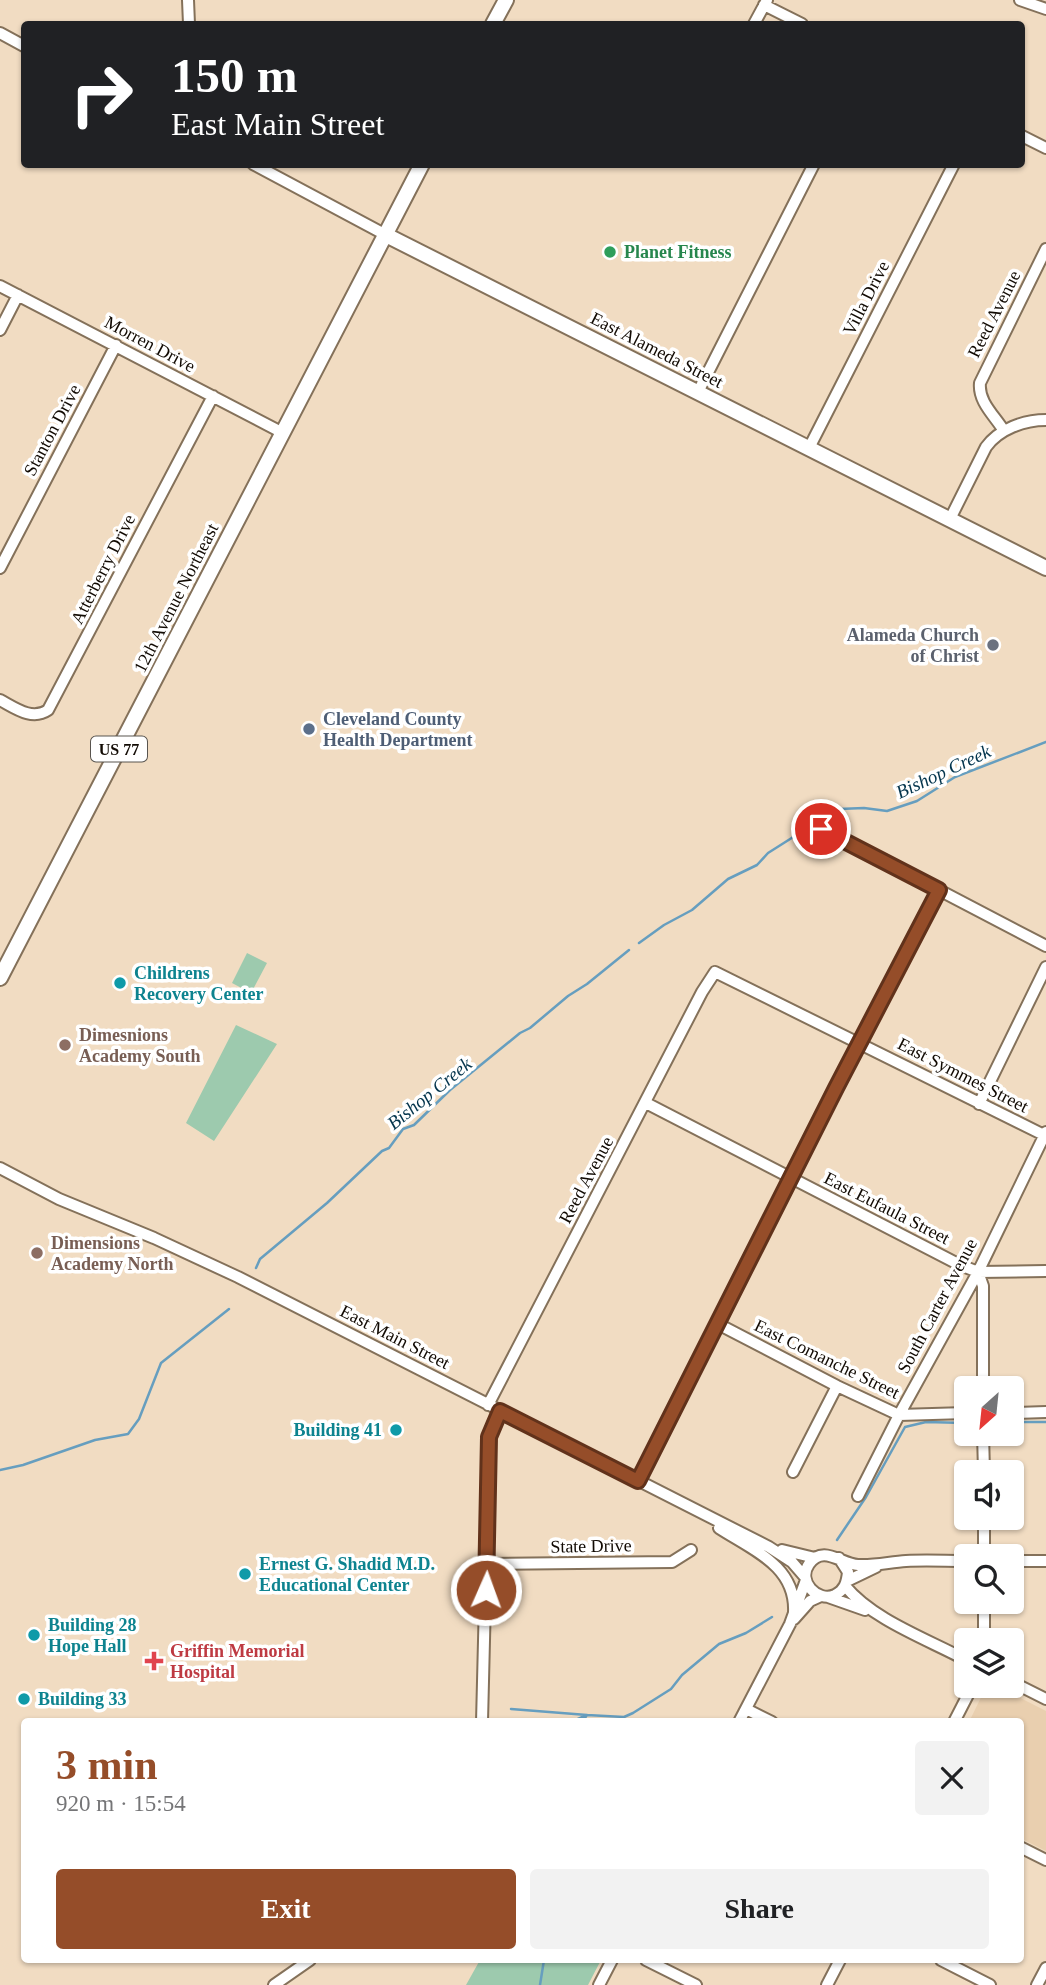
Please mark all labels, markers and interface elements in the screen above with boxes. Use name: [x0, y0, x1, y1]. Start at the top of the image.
text: 150 m: [171, 48, 298, 103]
icon: right: [56, 49, 147, 140]
text: East Main Street: [171, 106, 384, 142]
place label: Planet Fitness: [624, 242, 732, 262]
marker: Planet Fitness: [602, 244, 618, 260]
street label: Villa Drive: [839, 258, 893, 338]
street label: Reed Avenue: [963, 267, 1025, 361]
street label: East Alameda Street: [587, 308, 727, 392]
street label: Morren Drive: [101, 312, 199, 376]
street label: Stanton Drive: [20, 381, 84, 479]
street label: Atterberry Drive: [67, 511, 139, 627]
street label: 12th Avenue Northeast: [130, 520, 222, 676]
place label: Alameda Church of Christ: [847, 625, 979, 666]
marker: Alameda Church of Christ: [985, 637, 1001, 653]
place label: Cleveland County Health Department: [323, 709, 472, 750]
marker: Cleveland County Health Department: [301, 721, 317, 737]
road number: US 77: [91, 736, 147, 762]
water label: Bishop Creek: [892, 740, 994, 803]
pin: [791, 799, 851, 859]
icon: arrive: [802, 810, 840, 848]
place label: Childrens Recovery Center: [134, 963, 263, 1004]
marker: Childrens Recovery Center: [112, 975, 128, 991]
place label: Dimesnions Academy South: [79, 1025, 201, 1066]
street label: East Symmes Street: [894, 1033, 1032, 1117]
marker: Dimesnions Academy South: [57, 1037, 73, 1053]
water label: Bishop Creek: [383, 1053, 476, 1134]
street label: Reed Avenue: [555, 1133, 617, 1227]
street label: East Eufaula Street: [821, 1168, 953, 1248]
place label: Dimensions Academy North: [51, 1233, 173, 1274]
street label: South Carter Avenue: [893, 1235, 981, 1377]
marker: Dimensions Academy North: [29, 1245, 45, 1261]
street label: East Main Street: [337, 1301, 453, 1373]
street label: East Comanche Street: [751, 1315, 903, 1403]
north arrow: [954, 1376, 1024, 1446]
map controls: [954, 1376, 1024, 1698]
place label: Building 41: [293, 1420, 382, 1440]
marker: Building 41: [388, 1422, 404, 1438]
button: sound: [954, 1460, 1024, 1530]
street label: State Drive: [550, 1535, 632, 1557]
button: search: [954, 1544, 1024, 1614]
position arrow: [449, 1553, 523, 1627]
place label: Ernest G. Shadid M.D. Educational Center: [259, 1554, 435, 1595]
marker: Ernest G. Shadid M.D. Educational Center: [237, 1566, 253, 1582]
place label: Building 28 Hope Hall: [48, 1615, 137, 1656]
marker: Building 28 Hope Hall: [26, 1627, 42, 1643]
button: layers: [954, 1628, 1024, 1698]
place label: Griffin Memorial Hospital: [170, 1641, 304, 1682]
marker: Griffin Memorial Hospital: [144, 1651, 164, 1671]
place label: Building 33: [38, 1689, 127, 1709]
marker: Building 33: [16, 1691, 32, 1707]
button: close: [915, 1741, 989, 1815]
text: 3 min: [56, 1742, 158, 1788]
text: 920 m · 15:54: [56, 1791, 186, 1816]
button: Exit: [56, 1869, 516, 1949]
button: Share: [530, 1869, 989, 1949]

